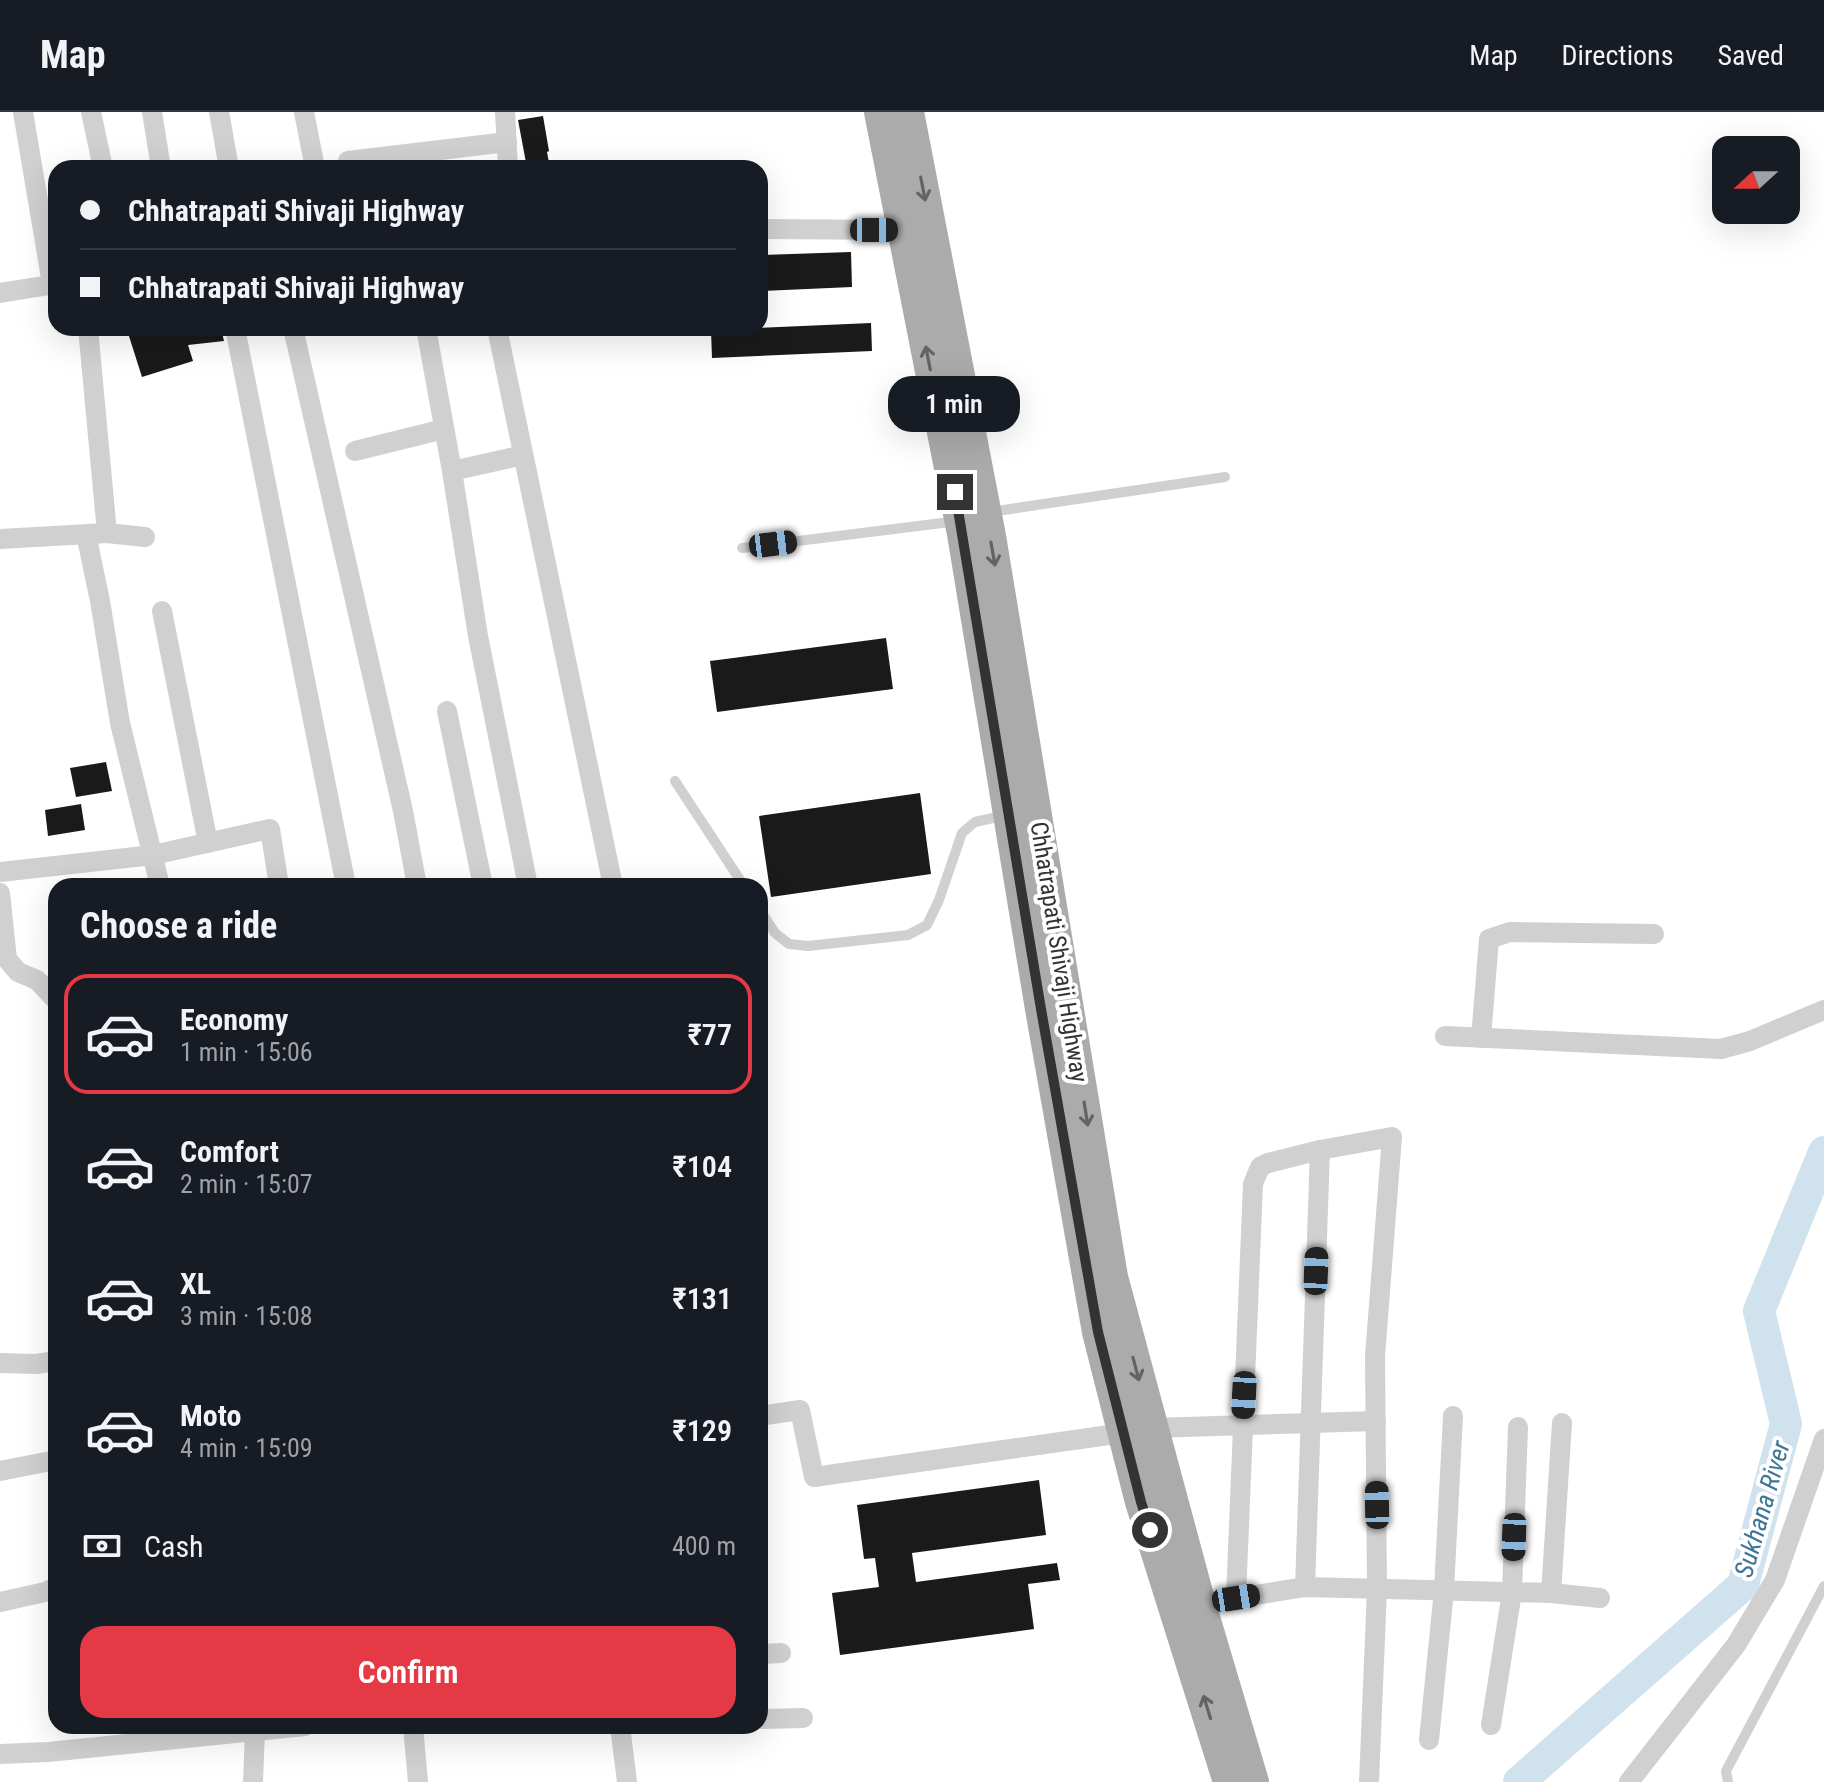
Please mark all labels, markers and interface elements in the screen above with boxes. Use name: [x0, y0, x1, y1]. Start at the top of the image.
text: Map: [40, 33, 106, 77]
text: Map: [1469, 39, 1518, 72]
text: Directions: [1562, 39, 1673, 72]
text: Saved: [1717, 39, 1784, 72]
north arrow: [1712, 136, 1800, 224]
map controls: [1712, 136, 1800, 224]
one-way arrow: [916, 175, 931, 201]
text: Chhatrapati Shivaji Highway: [128, 193, 464, 228]
car: [850, 218, 898, 242]
text: Chhatrapati Shivaji Highway: [128, 270, 464, 305]
one-way arrow: [920, 346, 935, 371]
callout: 1 min: [889, 376, 1021, 432]
text: 1 min: [925, 389, 983, 419]
route end: [937, 474, 973, 510]
car: [748, 529, 798, 559]
one-way arrow: [987, 541, 1002, 566]
street label: Chhatrapati Shivaji Highway: [1025, 820, 1093, 1084]
text: Choose a ride: [80, 905, 277, 947]
icon: car: [84, 998, 156, 1070]
text: Economy: [180, 1002, 288, 1037]
text: ₹77: [688, 1017, 732, 1052]
text: 1 min · 15:06: [180, 1037, 313, 1067]
one-way arrow: [1079, 1101, 1094, 1126]
icon: car: [84, 1130, 156, 1202]
text: Comfort: [180, 1134, 279, 1169]
text: ₹104: [673, 1149, 732, 1184]
text: 2 min · 15:07: [180, 1169, 313, 1199]
car: [1303, 1247, 1329, 1295]
icon: car: [84, 1262, 156, 1334]
text: XL: [180, 1266, 211, 1301]
text: ₹131: [673, 1281, 732, 1316]
text: 3 min · 15:08: [180, 1301, 313, 1331]
one-way arrow: [1130, 1356, 1145, 1382]
car: [1231, 1370, 1257, 1420]
icon: car: [84, 1394, 156, 1466]
text: Moto: [180, 1398, 241, 1433]
text: ₹129: [673, 1413, 732, 1448]
text: 4 min · 15:09: [180, 1433, 313, 1463]
water label: Sukhana River: [1728, 1436, 1796, 1581]
car: [1365, 1481, 1389, 1529]
route start: [1132, 1512, 1168, 1548]
car: [1501, 1513, 1527, 1561]
icon: cash: [80, 1524, 124, 1568]
text: Cash: [144, 1529, 204, 1564]
text: 400 m: [672, 1531, 736, 1561]
car: [1210, 1582, 1262, 1614]
button: Confirm: [80, 1626, 736, 1718]
one-way arrow: [1199, 1695, 1214, 1721]

